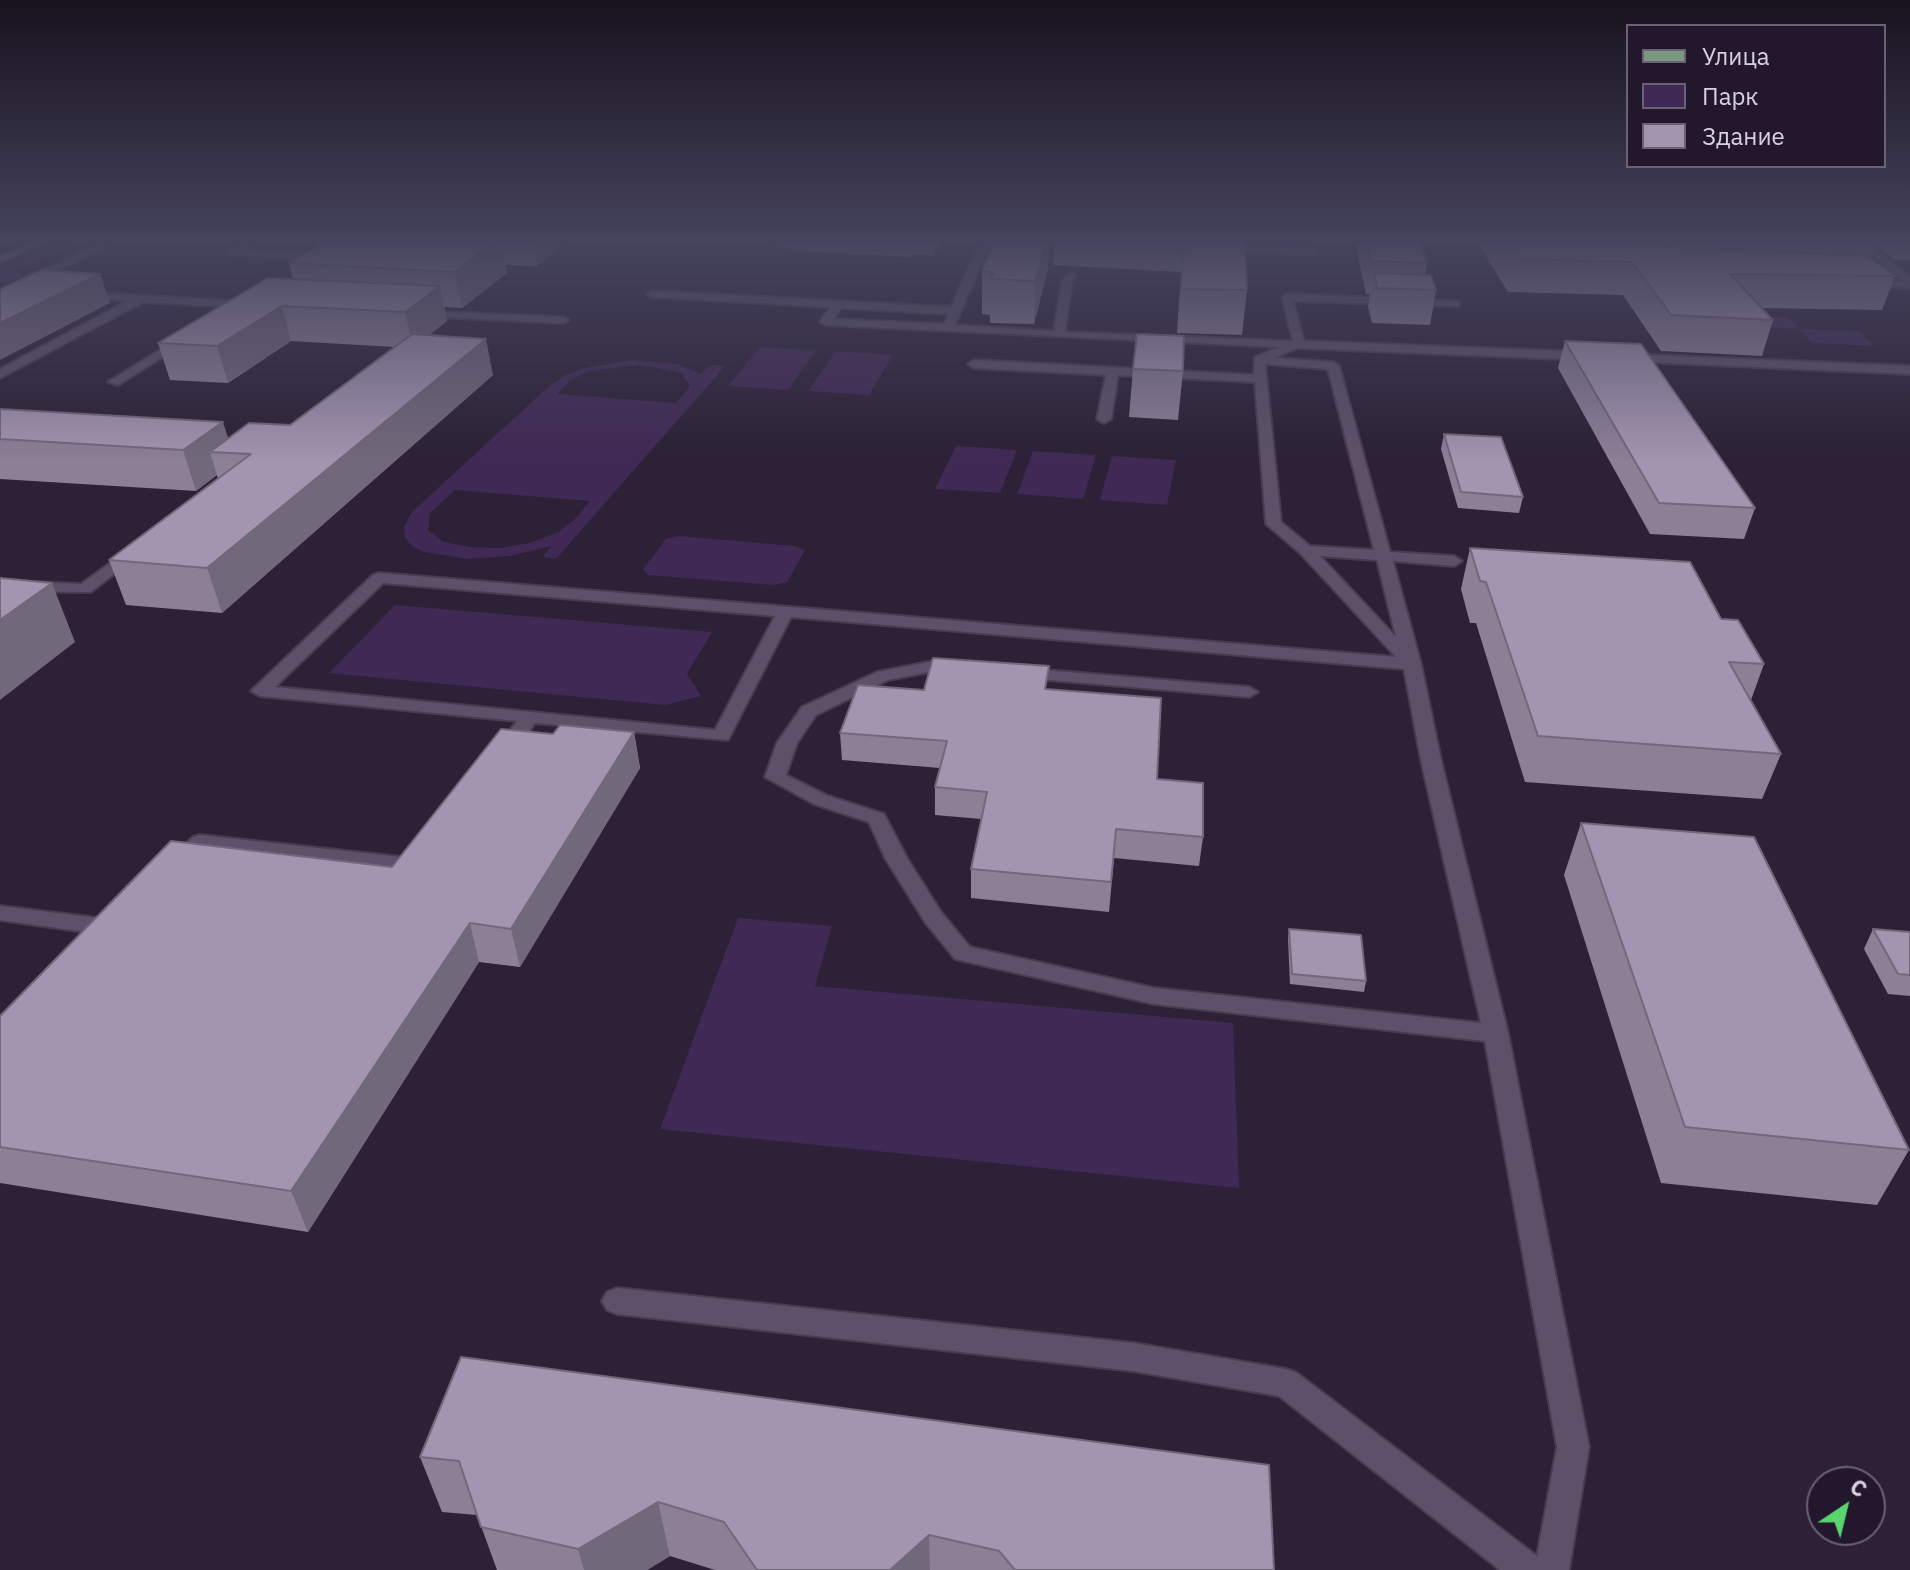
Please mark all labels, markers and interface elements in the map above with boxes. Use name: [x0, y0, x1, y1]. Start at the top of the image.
legend: [1626, 24, 1886, 168]
text: Улица: [1702, 40, 1770, 72]
text: Парк: [1702, 80, 1759, 112]
text: Здание: [1702, 120, 1785, 152]
north arrow: [1806, 1466, 1886, 1546]
text: С: [1845, 1472, 1873, 1504]

